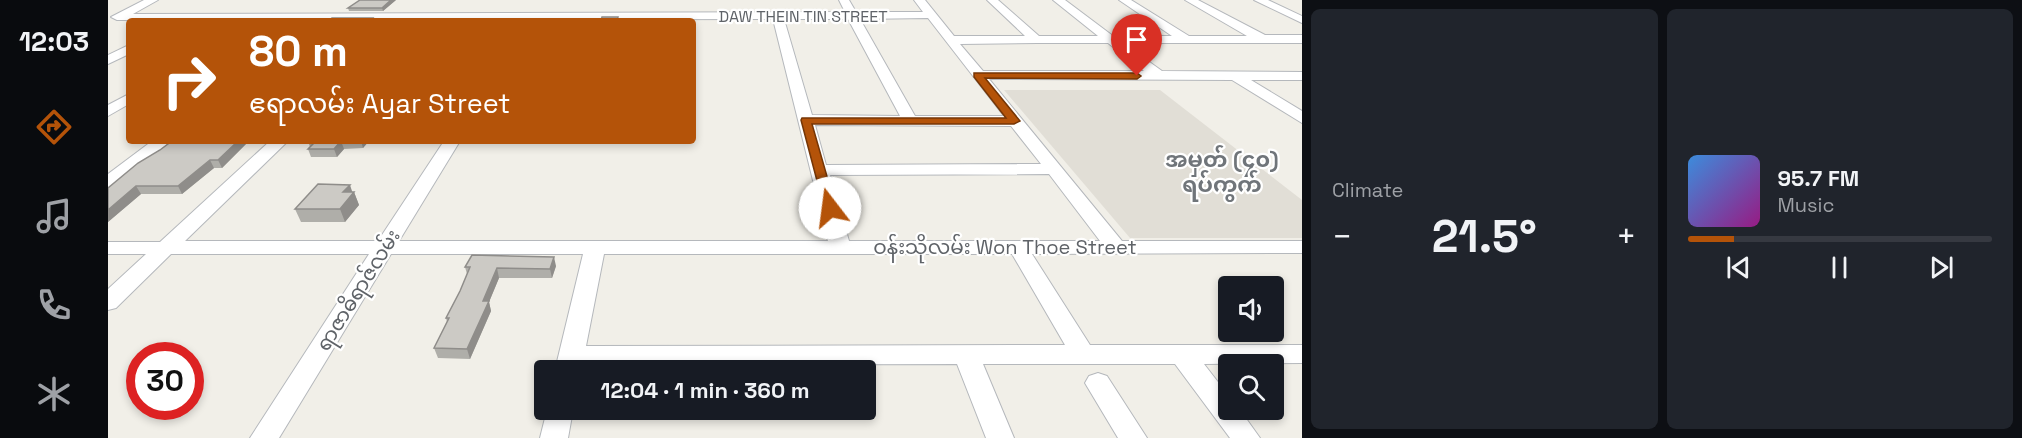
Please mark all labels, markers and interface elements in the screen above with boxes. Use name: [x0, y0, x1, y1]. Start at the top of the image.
street label: DAW THEIN TIN STREET: [718, 6, 888, 27]
pin: [1111, 14, 1162, 76]
icon: arrive: [1120, 23, 1153, 56]
text: 12:03: [19, 24, 89, 59]
text: 80 m: [249, 25, 348, 78]
icon: right: [150, 42, 228, 120]
text: ဧရာလမ်း Ayar Street: [249, 86, 511, 121]
icon: directions: [33, 106, 75, 148]
district label: အမှတ် (၄၀) ရပ်ကွက်: [1165, 144, 1279, 202]
text: 95.7 FM: [1778, 164, 1859, 192]
position arrow: [798, 176, 862, 240]
text: Climate: [1332, 177, 1403, 203]
text: Music: [1778, 192, 1834, 218]
icon: music: [33, 195, 75, 237]
text: 21.5°: [1432, 208, 1537, 265]
text: −: [1332, 216, 1352, 258]
text: +: [1616, 216, 1637, 258]
street label: ရာဇာဓိရာဇ်လမ်း: [309, 224, 408, 357]
street label: ဝန်းသိုလမ်း Won Thoe Street: [873, 233, 1137, 264]
icon: previous: [1722, 251, 1755, 284]
icon: pause: [1823, 251, 1856, 284]
icon: next: [1925, 251, 1958, 284]
map controls: [1218, 276, 1284, 420]
button: sound: [1218, 276, 1284, 342]
icon: phone: [33, 284, 75, 326]
speed limit sign: 30: [126, 342, 204, 420]
button: search: [1218, 354, 1284, 420]
icon: climate: [33, 373, 75, 415]
text: 12:04 · 1 min · 360 m: [600, 376, 810, 404]

